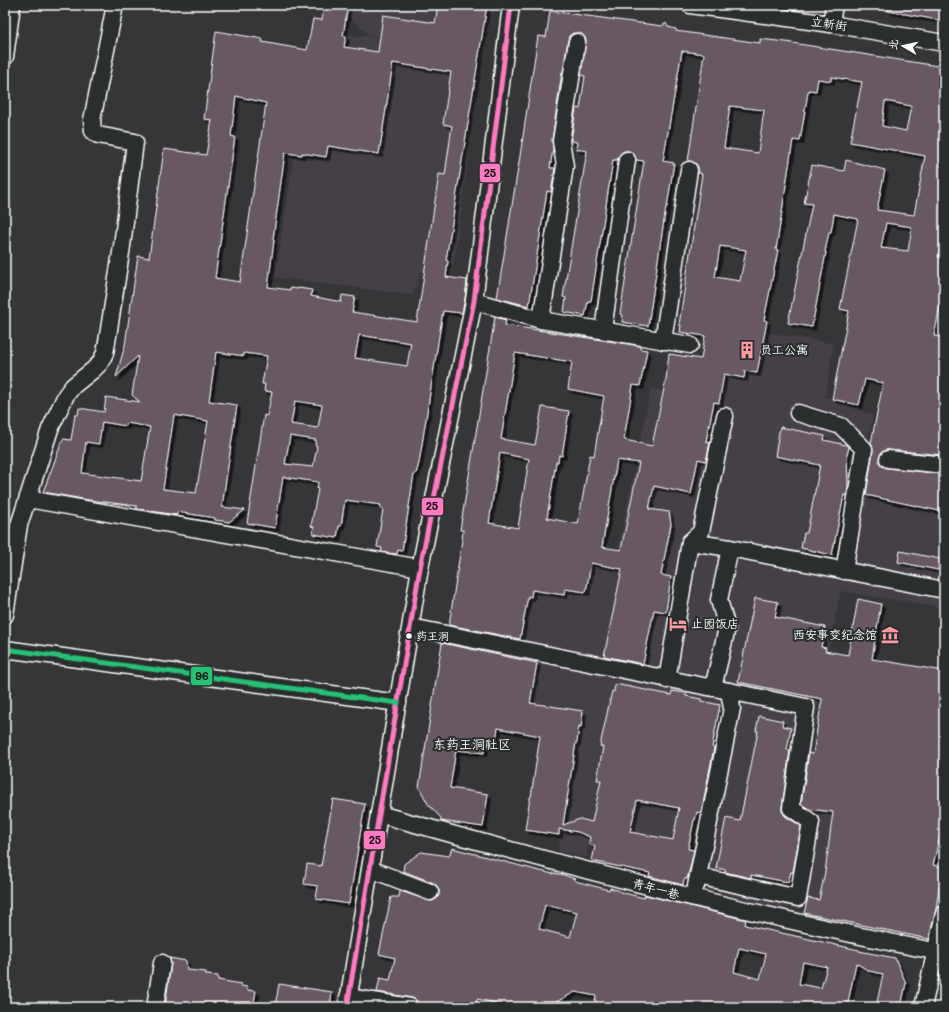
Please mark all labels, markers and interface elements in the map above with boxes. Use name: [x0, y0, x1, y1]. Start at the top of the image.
street label: 立新街: [810, 13, 848, 33]
north arrow: [883, 26, 923, 66]
text: 北: [884, 38, 901, 51]
line badge: 25: [479, 163, 501, 183]
text: 25: [484, 165, 497, 180]
building icon: 员工公寓: [737, 340, 757, 360]
place label: 员工公寓: [760, 341, 808, 357]
line badge: 25: [421, 497, 444, 516]
text: 25: [426, 498, 439, 513]
hotel icon: 止园饭店: [668, 614, 688, 634]
place label: 止园饭店: [691, 615, 739, 631]
museum icon: 西安事变纪念馆: [880, 625, 900, 645]
place label: 西安事变纪念馆: [793, 626, 877, 642]
place label: 药王洞: [416, 628, 449, 643]
marker: 药王洞: [404, 631, 414, 641]
line badge: 96: [190, 666, 213, 686]
text: 96: [195, 668, 209, 683]
district label: 东药王洞社区: [433, 735, 511, 752]
line badge: 25: [363, 830, 386, 850]
text: 25: [369, 832, 382, 847]
street label: 青年一巷: [631, 874, 682, 902]

